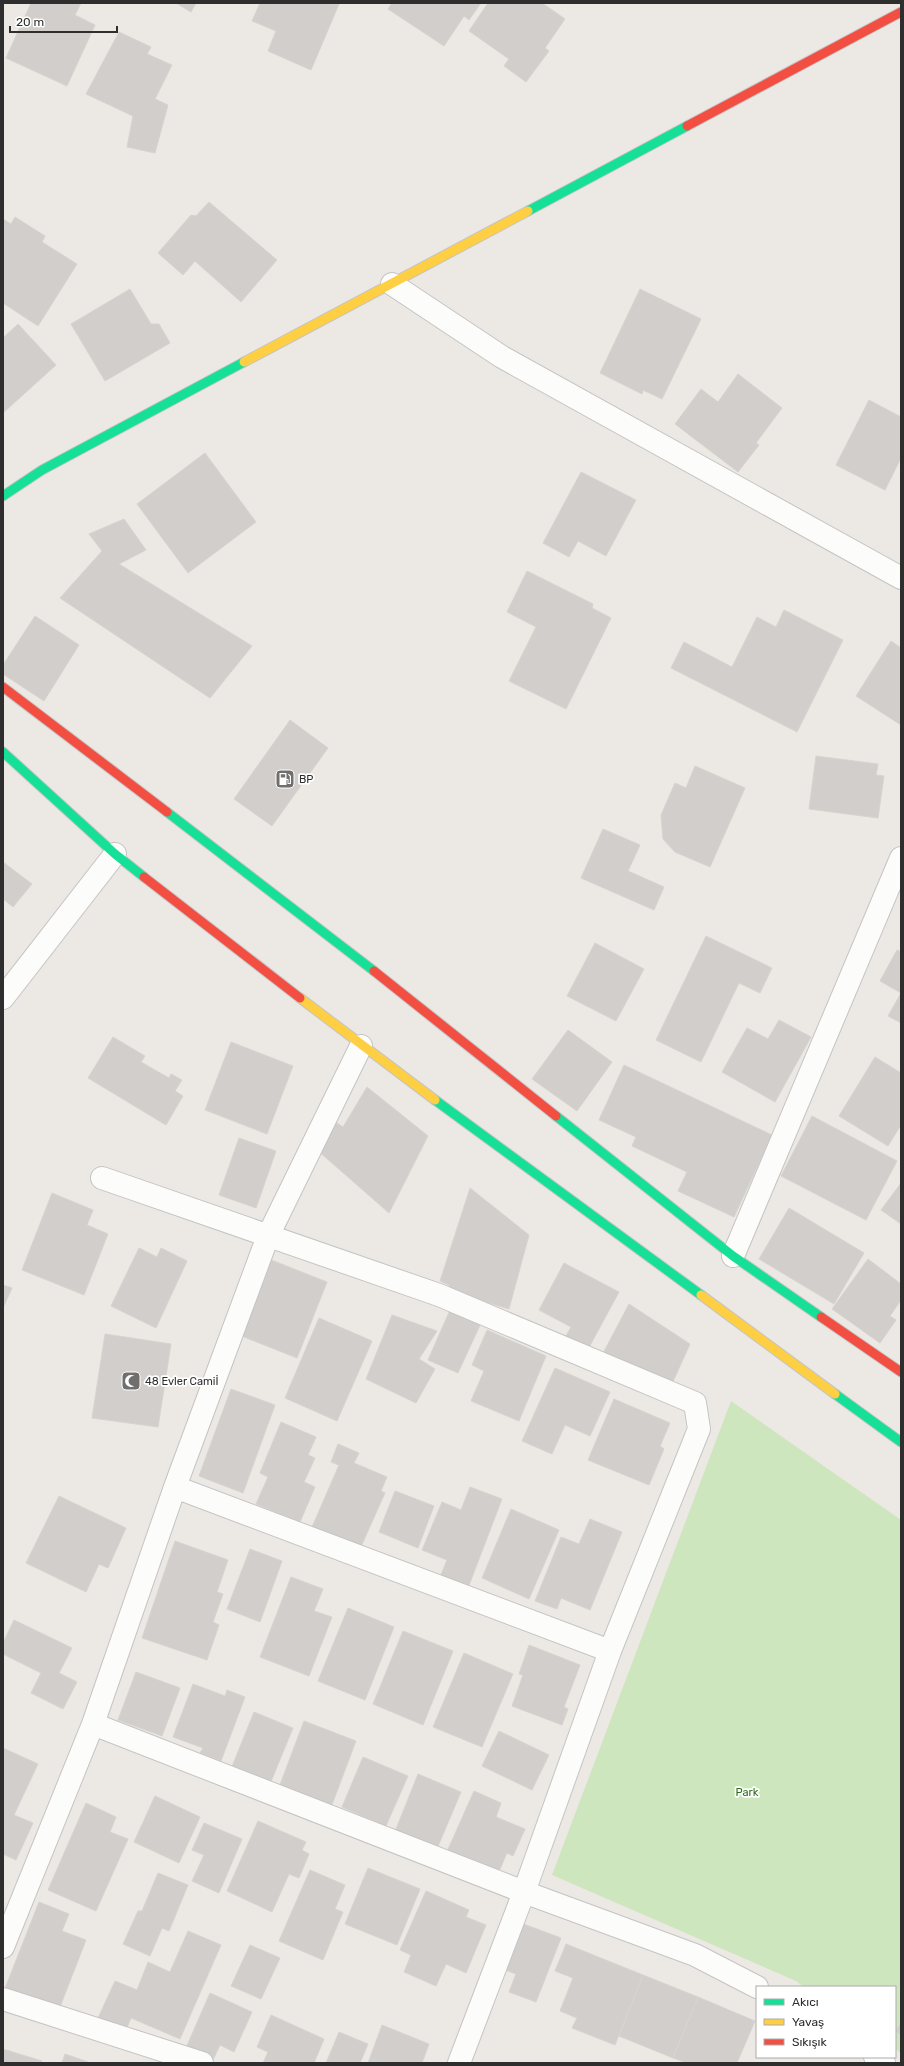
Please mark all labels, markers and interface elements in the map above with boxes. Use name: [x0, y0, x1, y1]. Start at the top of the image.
scale bar: [10, 8, 117, 34]
text: 20 m: [16, 15, 44, 29]
fuel station icon: BP: [274, 768, 296, 790]
place label: BP: [299, 773, 313, 786]
mosque icon: 48 Evler Camiİ: [120, 1370, 142, 1392]
place label: 48 Evler Camiİ: [145, 1374, 218, 1388]
park label: Park: [736, 1786, 759, 1799]
legend: [756, 1986, 896, 2058]
text: Akıcı: [792, 1995, 819, 2009]
text: Yavaş: [792, 2015, 824, 2029]
text: Sıkışık: [792, 2035, 827, 2049]

